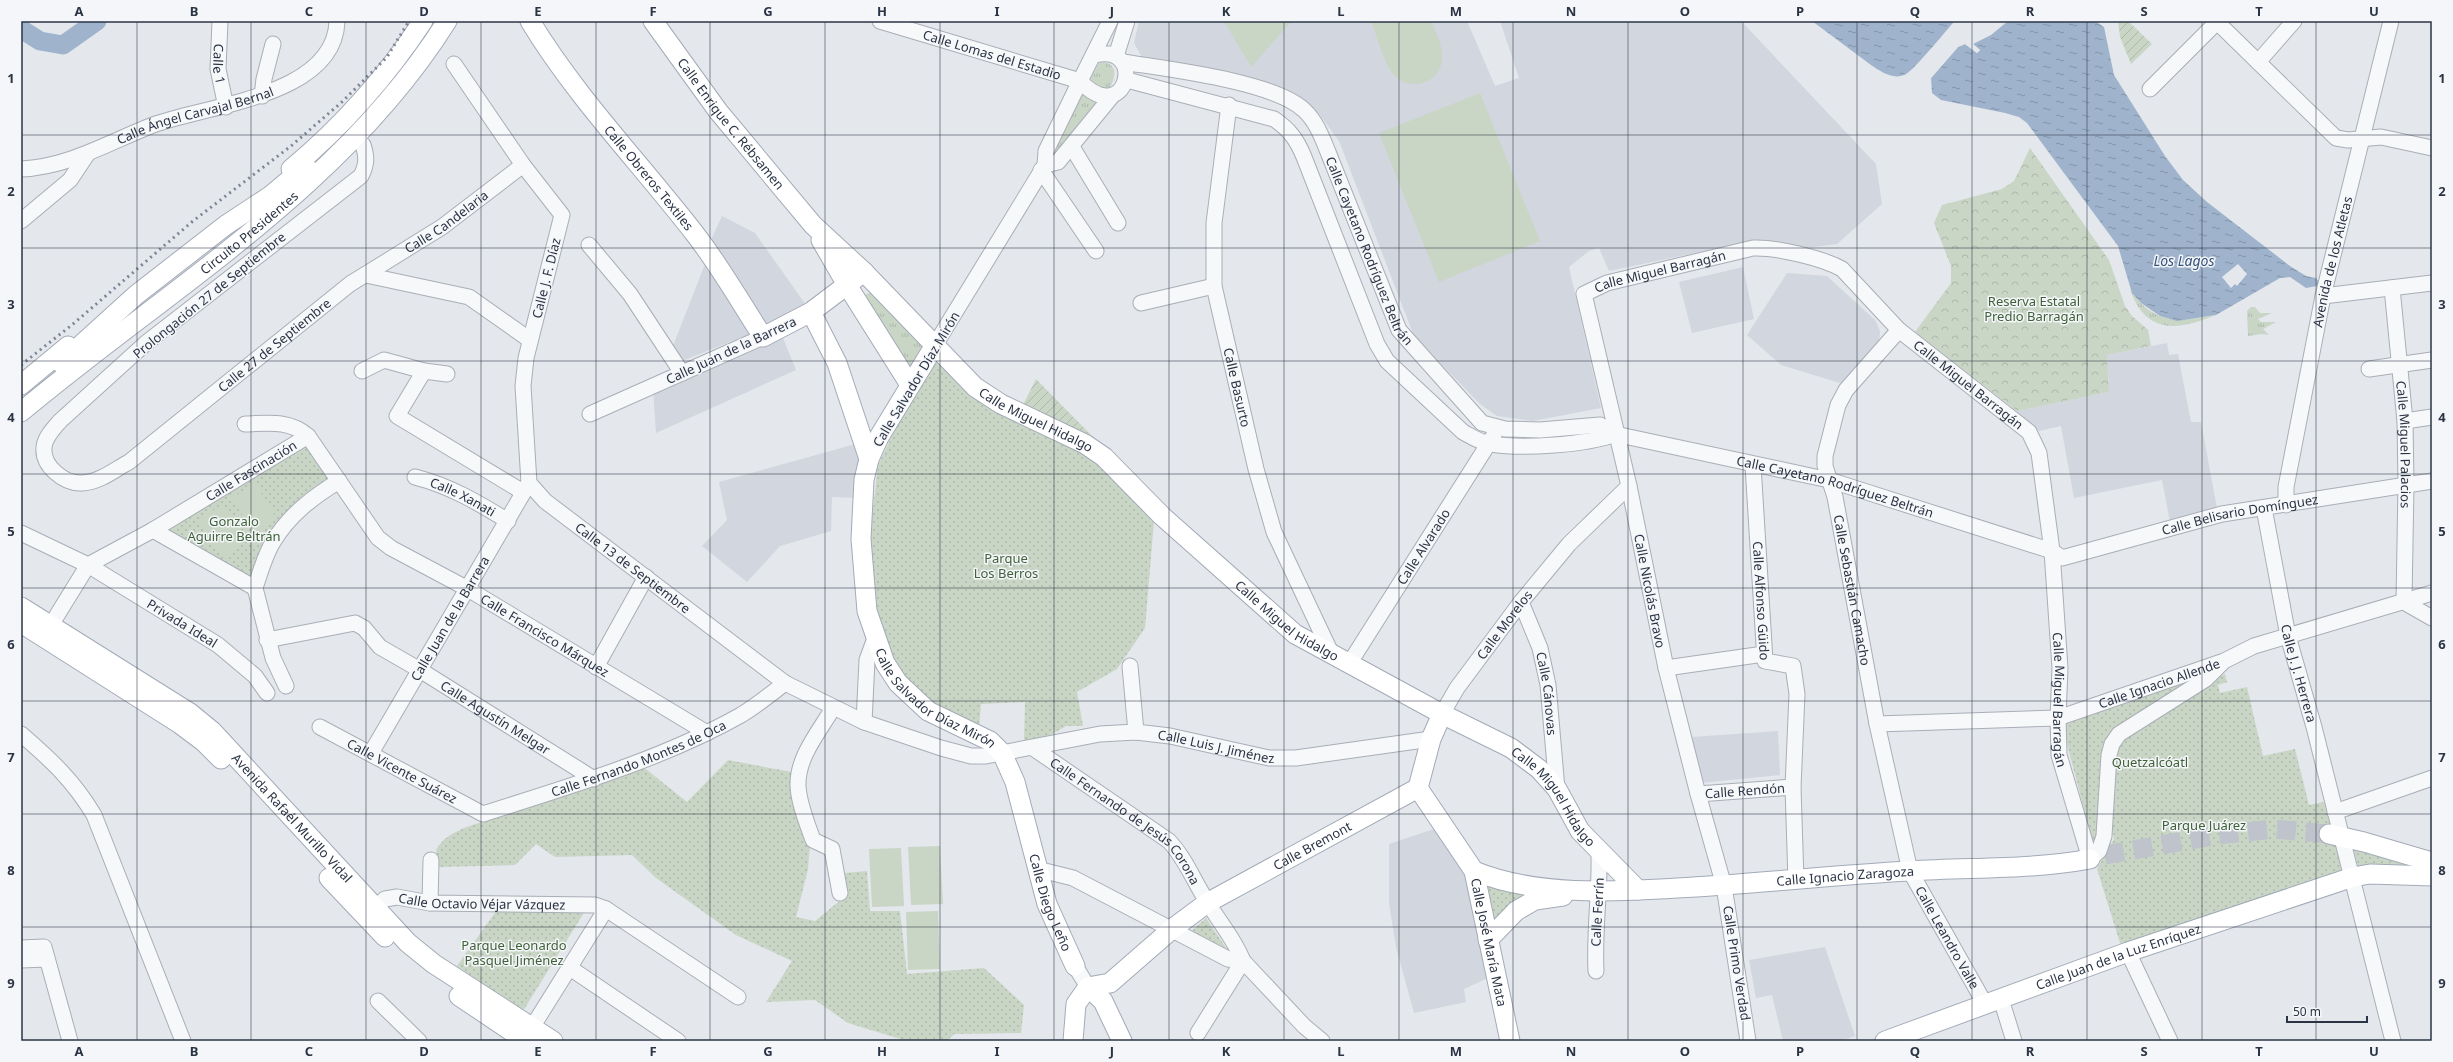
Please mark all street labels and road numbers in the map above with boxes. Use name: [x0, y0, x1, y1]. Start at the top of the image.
street label: Calle Lomas del Estadio: [921, 25, 1064, 84]
street label: Calle 1: [209, 43, 230, 86]
street label: Calle Enrique C. Rébsamen: [673, 54, 789, 193]
street label: Calle Ángel Carvajal Bernal: [114, 82, 276, 148]
street label: Calle Obreros Textiles: [600, 121, 698, 234]
street label: Calle Cayetano Rodríguez Beltrán: [1322, 154, 1417, 349]
street label: Calle Candelaria: [401, 186, 492, 257]
street label: Circuito Presidentes: [196, 187, 302, 278]
street label: Avenida de los Atletas: [2308, 194, 2356, 329]
street label: Prolongación 27 de Septiembre: [129, 228, 289, 362]
street label: Calle J. F. Díaz: [527, 236, 565, 320]
street label: Calle Miguel Barragán: [1591, 246, 1727, 297]
street label: Calle 27 de Septiembre: [214, 294, 335, 396]
street label: Calle Salvador Díaz Mirón: [868, 308, 964, 450]
street label: Calle Juan de la Barrera: [663, 312, 799, 388]
street label: Calle Miguel Barragán: [1910, 336, 2027, 433]
street label: Calle Basurto: [1219, 346, 1255, 429]
street label: Calle Miguel Palacios: [2392, 380, 2415, 508]
street label: Calle Miguel Hidalgo: [976, 383, 1097, 456]
street label: Calle Fascinación: [202, 436, 300, 505]
street label: Calle Cayetano Rodríguez Beltrán: [1735, 451, 1936, 522]
street label: Calle Xanati: [428, 473, 499, 521]
street label: Calle Belisario Domínguez: [2160, 490, 2319, 539]
street label: Calle Alvarado: [1393, 505, 1454, 588]
street label: Calle Sebastián Camacho: [1829, 513, 1875, 667]
street label: Calle 13 de Septiembre: [572, 518, 694, 617]
street label: Calle Nicolás Bravo: [1630, 532, 1670, 650]
street label: Calle Alfonso Güido: [1749, 541, 1774, 661]
street label: Calle Juan de la Barrera: [406, 553, 493, 684]
street label: Calle Miguel Hidalgo: [1231, 576, 1342, 665]
street label: Calle Morelos: [1472, 586, 1536, 663]
street label: Calle Francisco Márquez: [477, 590, 612, 681]
street label: Privada Ideal: [144, 595, 221, 652]
street label: Calle J. J. Herrera: [2277, 623, 2321, 724]
street label: Calle Miguel Barragán: [2049, 632, 2071, 769]
street label: Calle Salvador Díaz Mirón: [871, 646, 1001, 752]
street label: Calle Cánovas: [1532, 650, 1561, 736]
street label: Calle Ignacio Allende: [2096, 654, 2222, 712]
street label: Calle Agustín Melgar: [437, 676, 554, 759]
street label: Calle Fernando Montes de Oca: [549, 716, 729, 801]
street label: Calle Luis J. Jiménez: [1157, 726, 1274, 767]
street label: Calle Vicente Suárez: [344, 734, 460, 807]
street label: Calle Miguel Hidalgo: [1508, 742, 1600, 851]
street label: Avenida Rafaél Murillo Vidal: [228, 749, 356, 886]
street label: Calle Fernando de Jesús Corona: [1046, 753, 1204, 888]
street label: Calle Rendón: [1704, 779, 1786, 802]
street label: Calle Bremont: [1270, 817, 1355, 874]
street label: Calle Diego Leño: [1025, 852, 1076, 954]
street label: Calle Ignacio Zaragoza: [1776, 862, 1915, 890]
street label: Calle José María Mata: [1467, 876, 1511, 1008]
street label: Calle Ferrín: [1587, 877, 1608, 947]
street label: Calle Leandro Valle: [1911, 883, 1984, 992]
street label: Calle Octavio Véjar Vázquez: [397, 888, 566, 914]
street label: Calle Primo Verdad: [1719, 904, 1755, 1022]
street label: Calle Juan de la Luz Enríquez: [2033, 919, 2203, 994]

